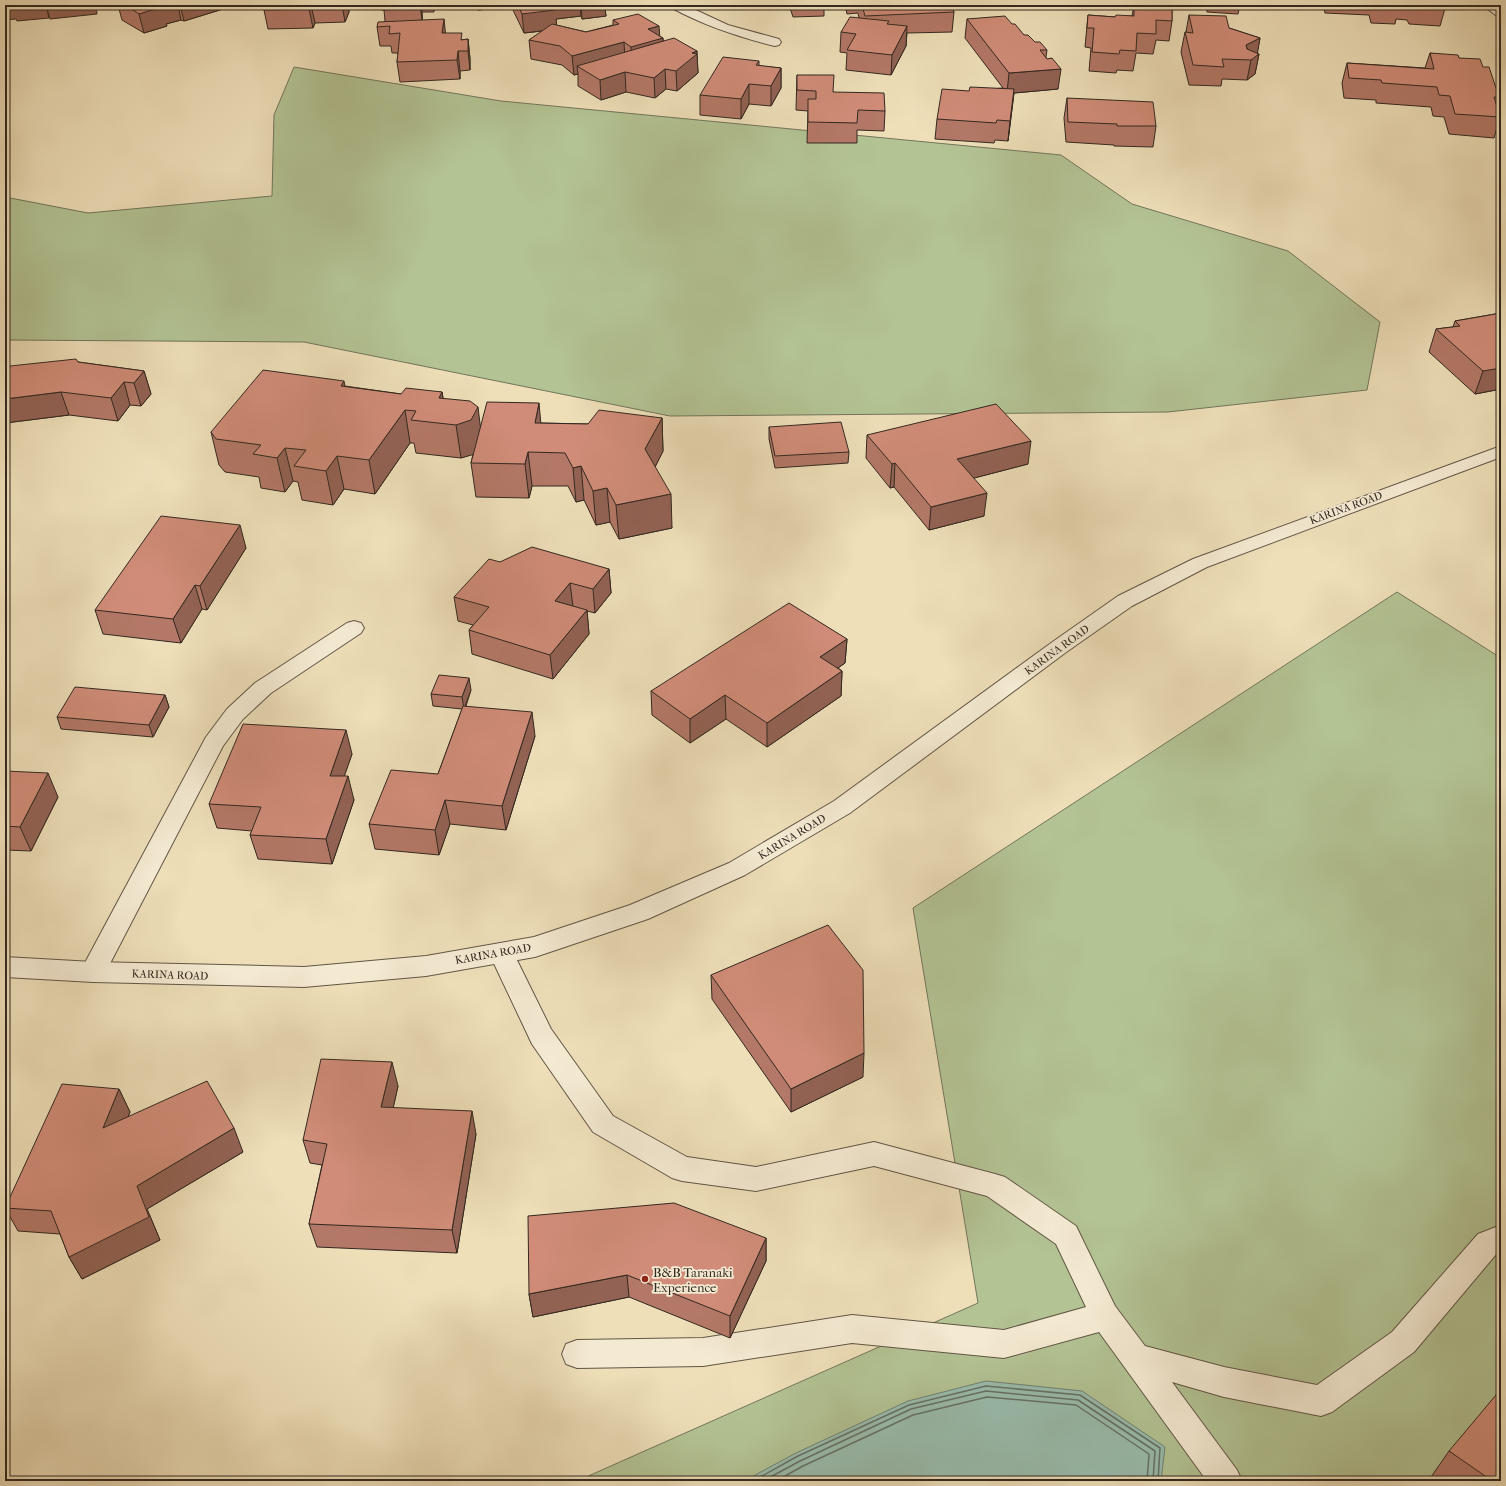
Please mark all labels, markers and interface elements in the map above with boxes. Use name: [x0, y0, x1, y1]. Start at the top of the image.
street label: KARINA ROAD: [1308, 489, 1384, 527]
street label: KARINA ROAD: [1022, 622, 1092, 678]
street label: KARINA ROAD: [756, 812, 828, 862]
street label: KARINA ROAD: [454, 941, 532, 967]
street label: KARINA ROAD: [131, 967, 209, 983]
place label: B&B Taranaki Experience: [653, 1265, 733, 1295]
marker: B&B Taranaki Experience: [640, 1274, 650, 1284]

